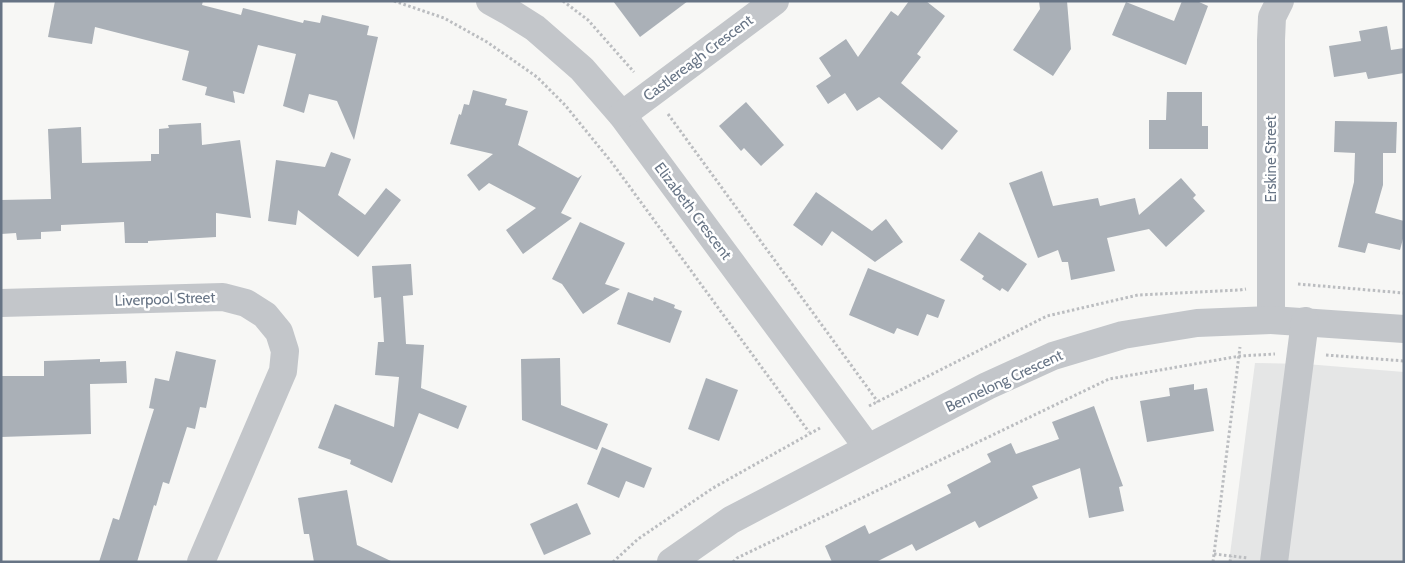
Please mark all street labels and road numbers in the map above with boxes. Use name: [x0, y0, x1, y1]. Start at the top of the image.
street label: Castlereagh Crescent: [640, 11, 756, 105]
street label: Erskine Street: [1262, 115, 1280, 203]
street label: Elizabeth Crescent: [651, 159, 735, 263]
street label: Liverpool Street: [114, 288, 216, 310]
street label: Bennelong Crescent: [943, 346, 1065, 416]

